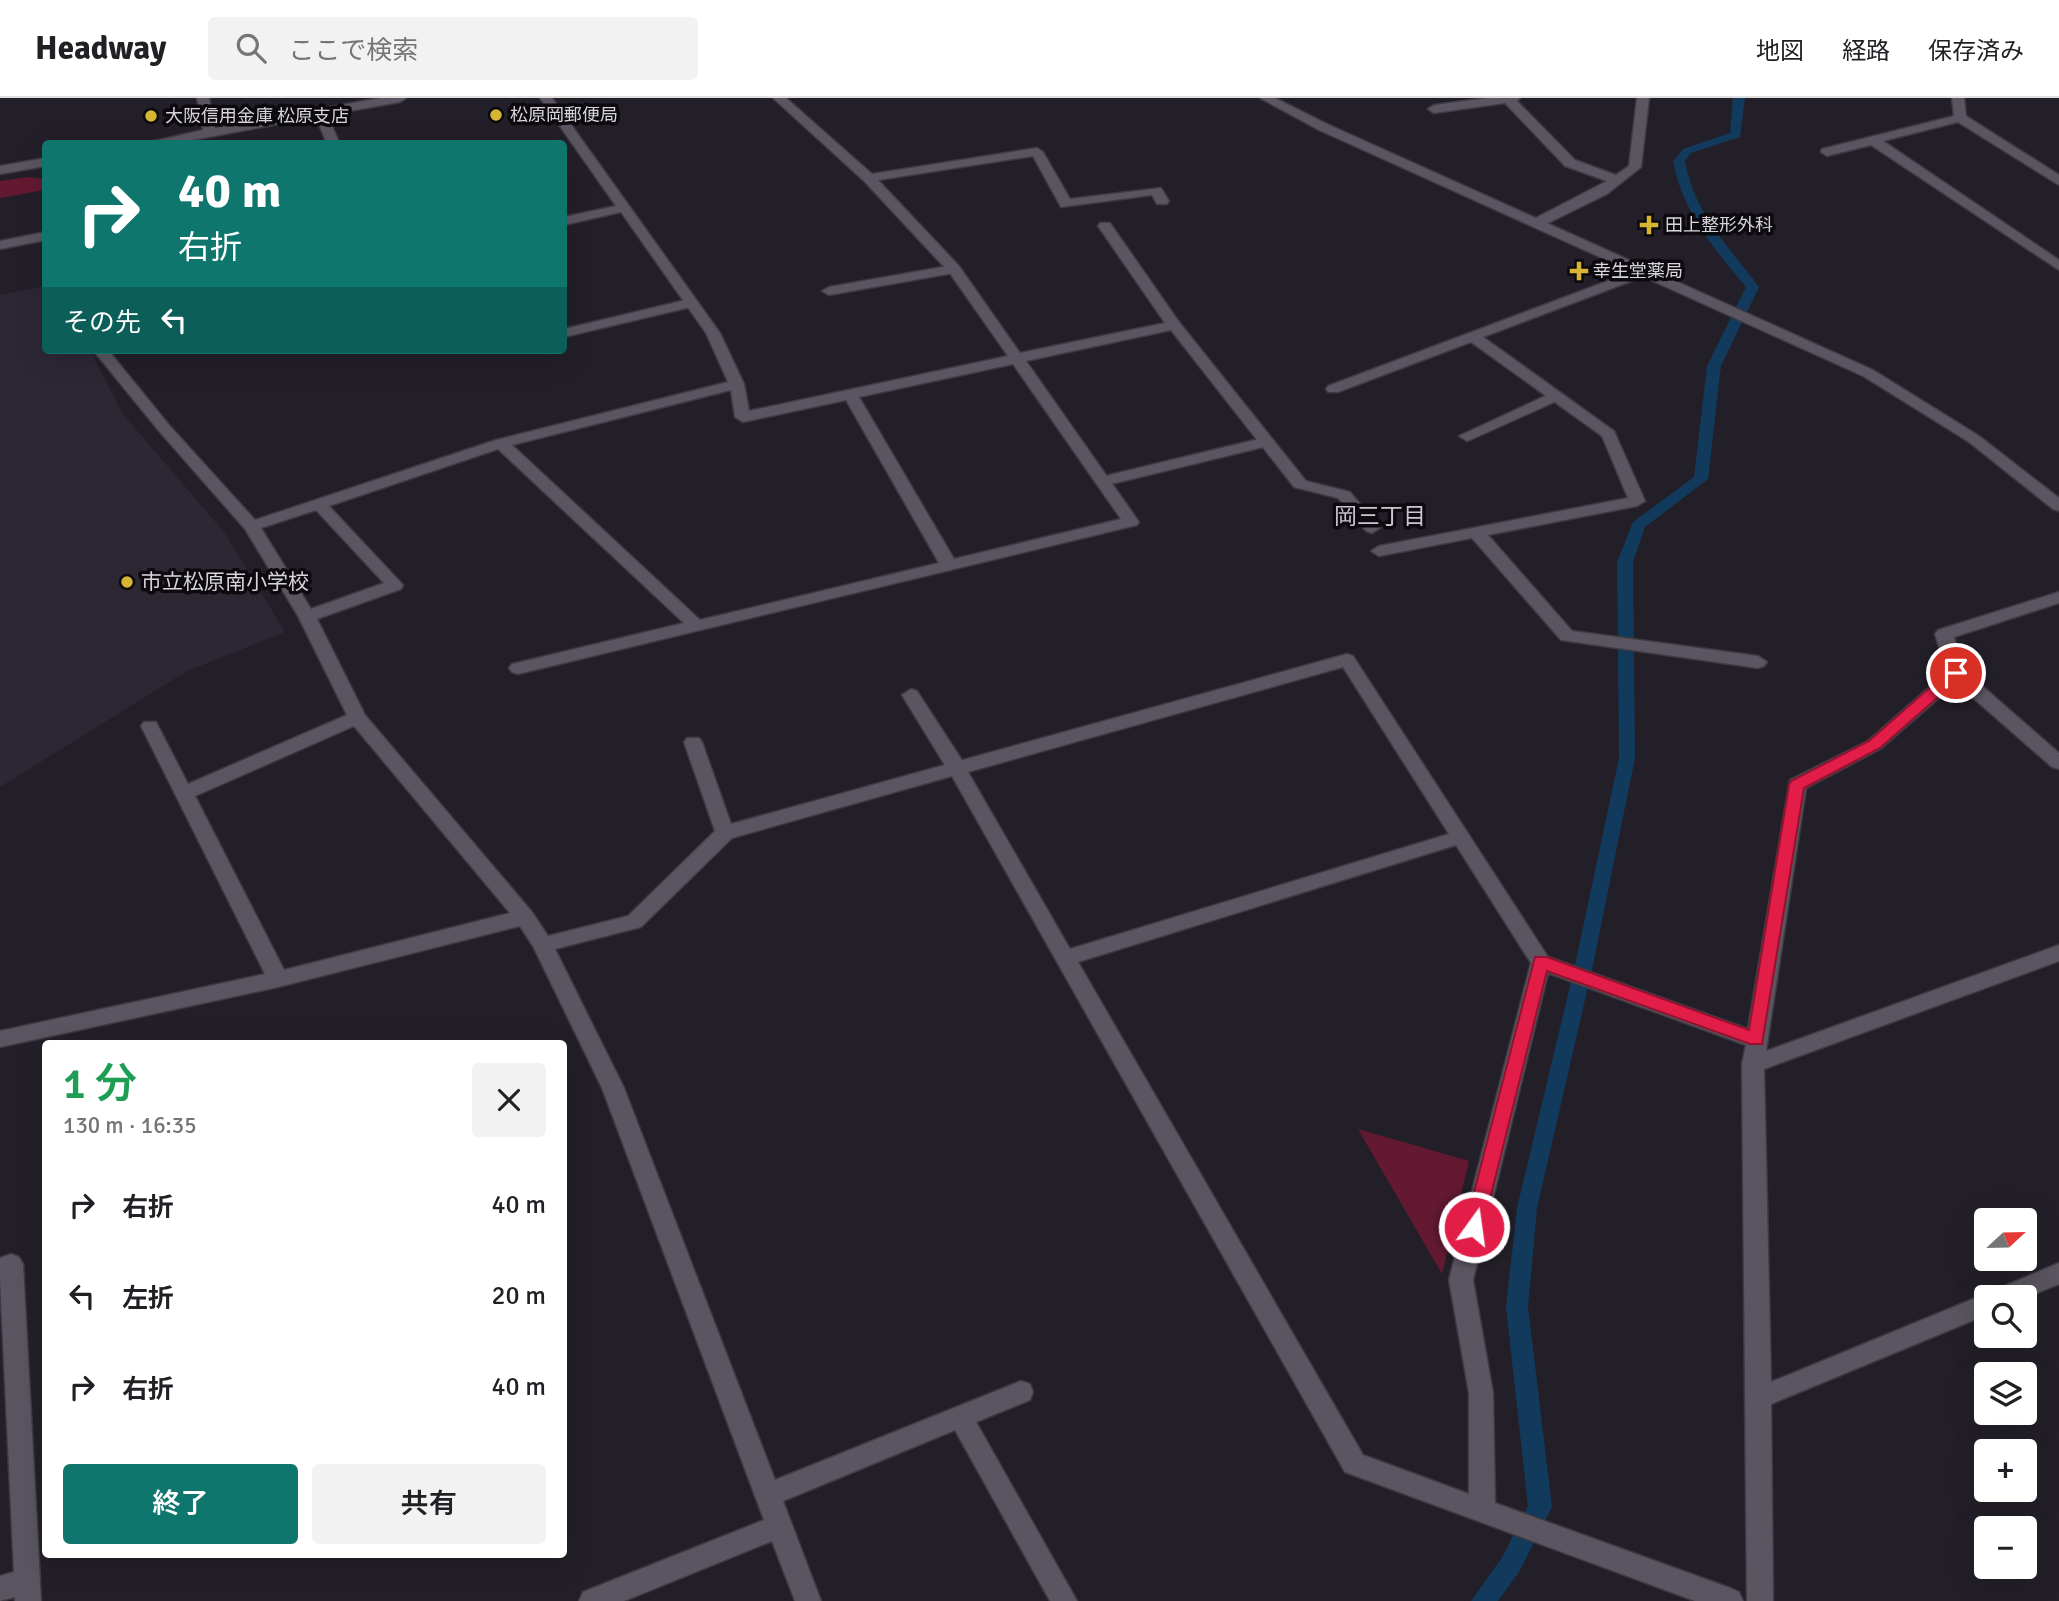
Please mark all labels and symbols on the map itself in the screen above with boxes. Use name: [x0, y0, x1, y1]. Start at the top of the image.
place label: 松原岡郵便局: [510, 104, 618, 126]
place label: 大阪信用金庫 松原支店: [165, 105, 349, 127]
marker: 松原岡郵便局: [488, 107, 504, 123]
marker: 大阪信用金庫 松原支店: [143, 108, 159, 124]
place label: 田上整形外科: [1665, 214, 1773, 236]
marker: 田上整形外科: [1639, 215, 1659, 235]
place label: 幸生堂薬局: [1593, 260, 1683, 282]
marker: 幸生堂薬局: [1571, 263, 1587, 279]
district label: 岡三丁目: [1334, 502, 1426, 531]
place label: 市立松原南小学校: [141, 569, 309, 595]
marker: 市立松原南小学校: [119, 574, 135, 590]
pin: [1926, 643, 1986, 703]
position arrow: [1437, 1190, 1511, 1264]
north arrow: [1974, 1208, 2037, 1270]

